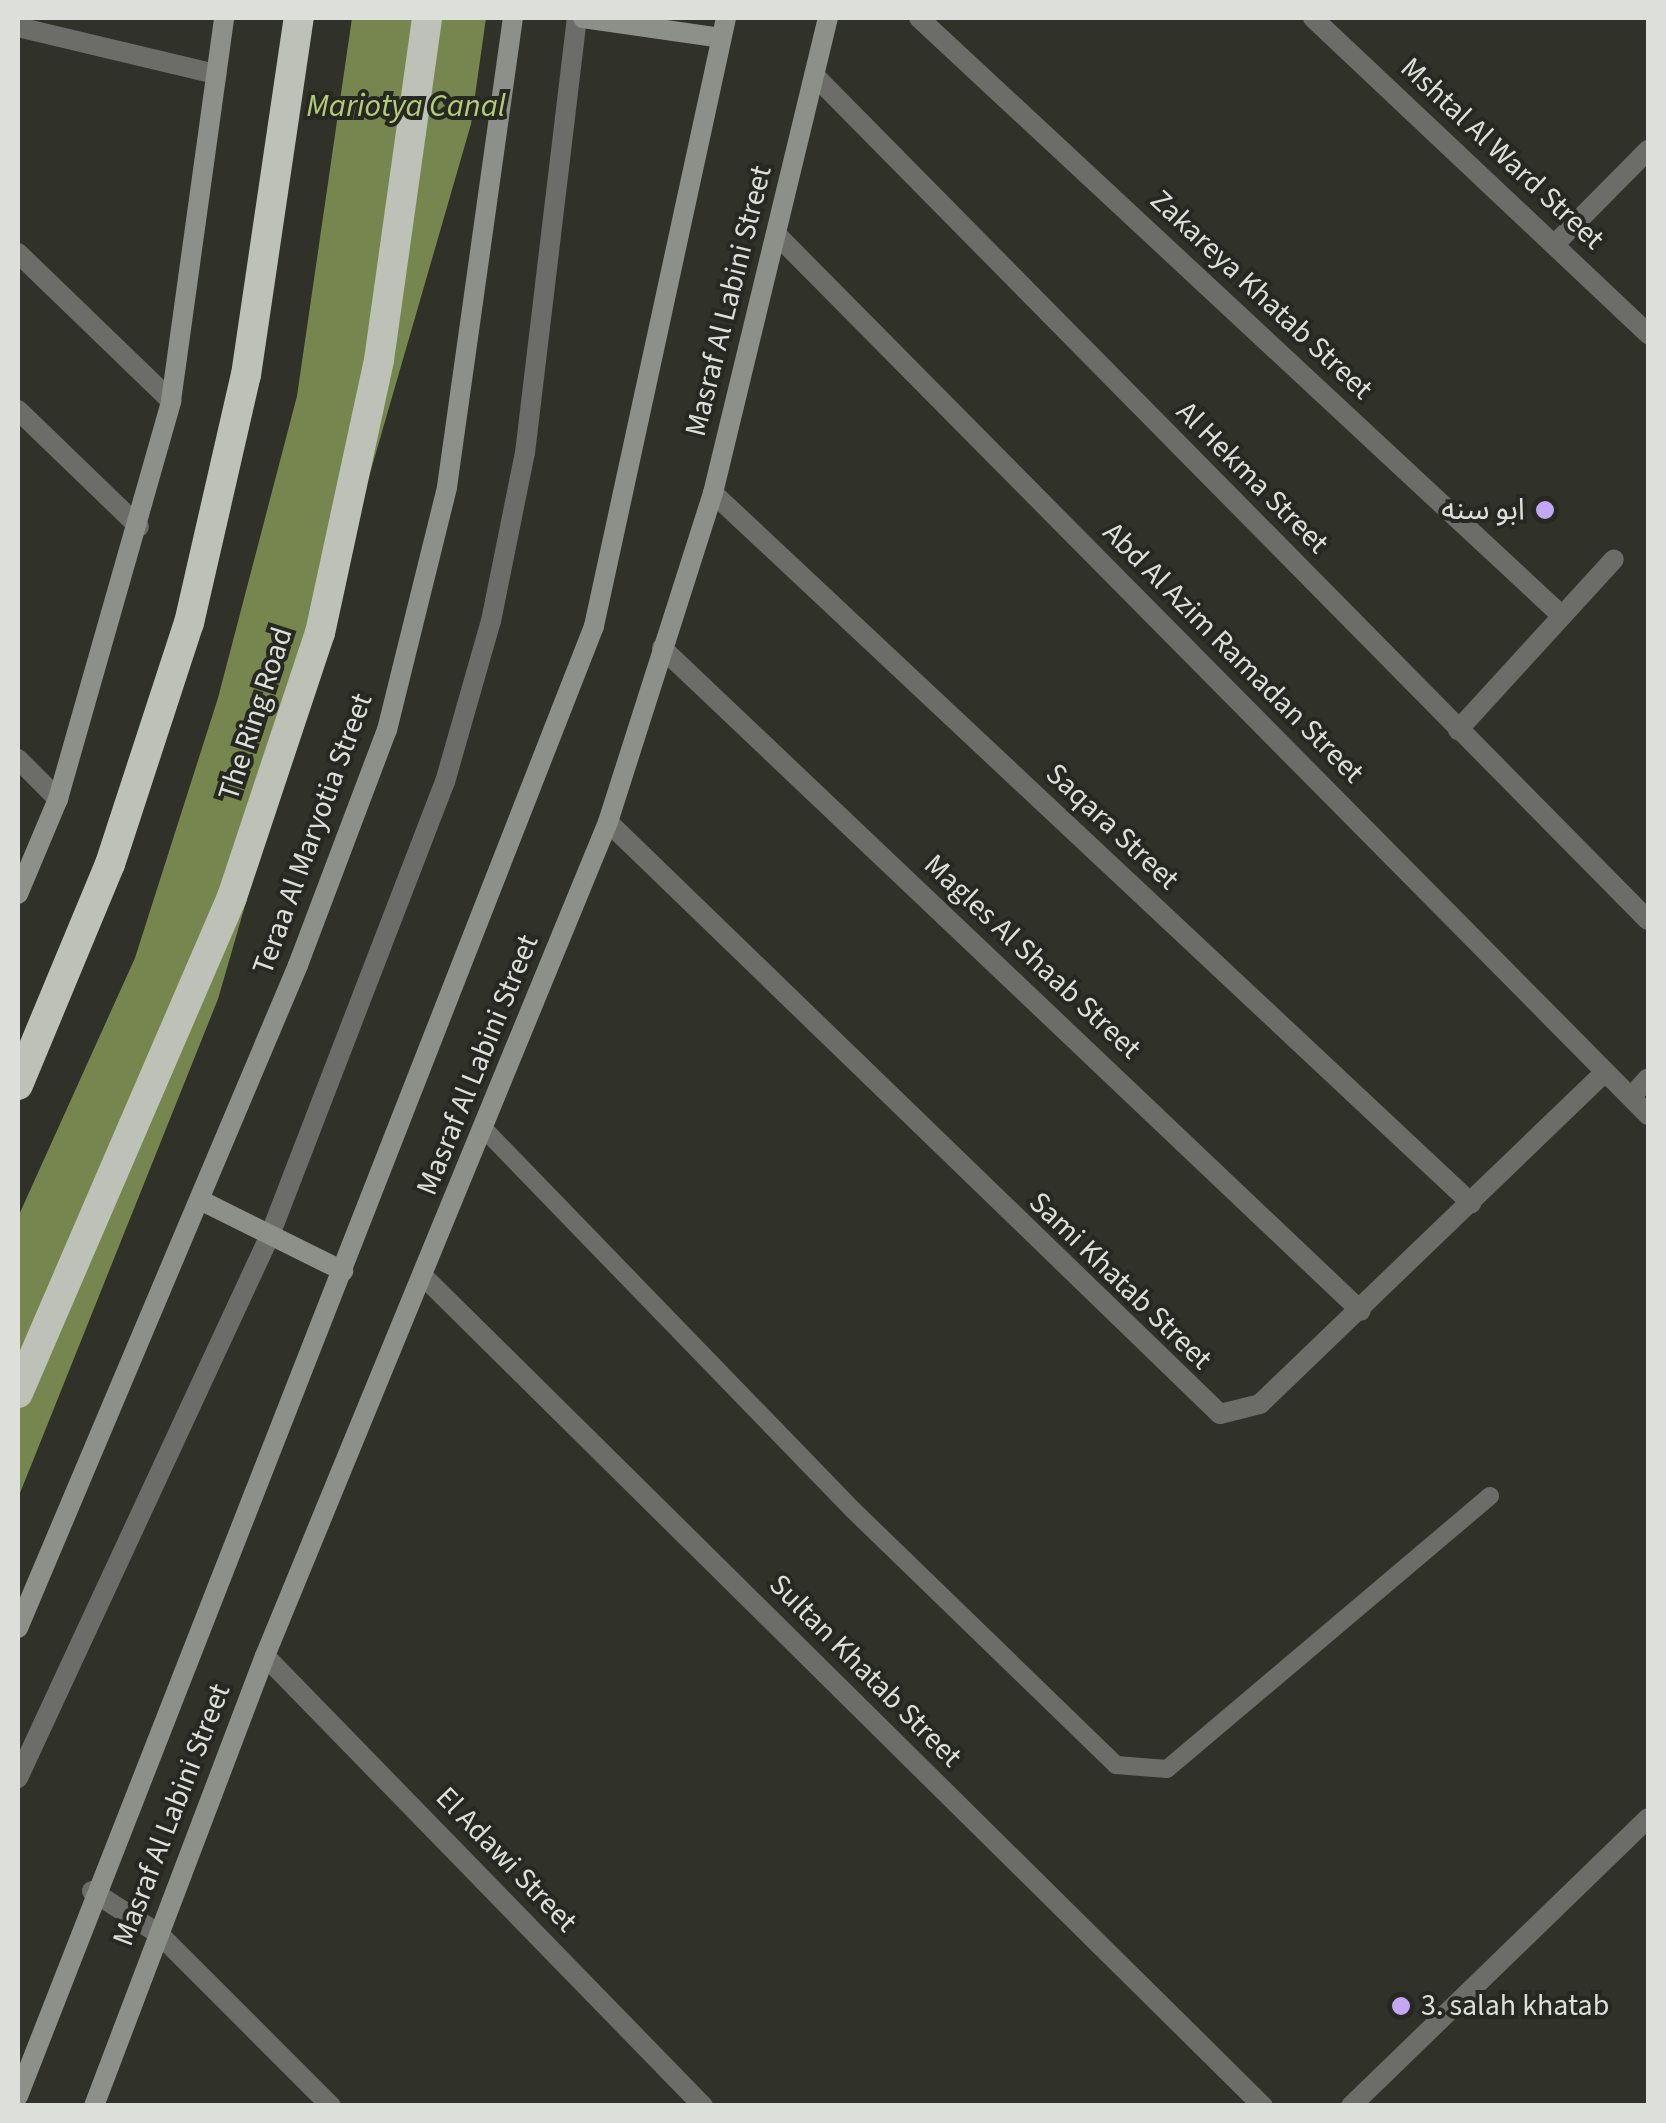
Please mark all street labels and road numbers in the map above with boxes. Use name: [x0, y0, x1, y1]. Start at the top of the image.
street label: Mshtal Al Ward Street: [1393, 50, 1611, 258]
street label: Masraf Al Labini Street: [678, 162, 780, 440]
street label: Zakareya Khatab Street: [1142, 183, 1380, 407]
street label: Al Hekma Street: [1168, 394, 1336, 562]
street label: Abd Al Azim Ramadan Street: [1095, 515, 1371, 791]
street label: The Ring Road: [211, 623, 301, 805]
street label: Teraa Al Maryotia Street: [245, 689, 381, 979]
street label: Saqara Street: [1038, 756, 1186, 898]
street label: Magles Al Shaab Street: [916, 847, 1148, 1067]
street label: Masraf Al Labini Street: [409, 930, 547, 1200]
street label: Sami Khatab Street: [1021, 1185, 1219, 1377]
street label: Sultan Khatab Street: [761, 1567, 969, 1775]
street label: Masraf Al Labini Street: [105, 1679, 239, 1951]
street label: El Adawi Street: [428, 1780, 584, 1940]

